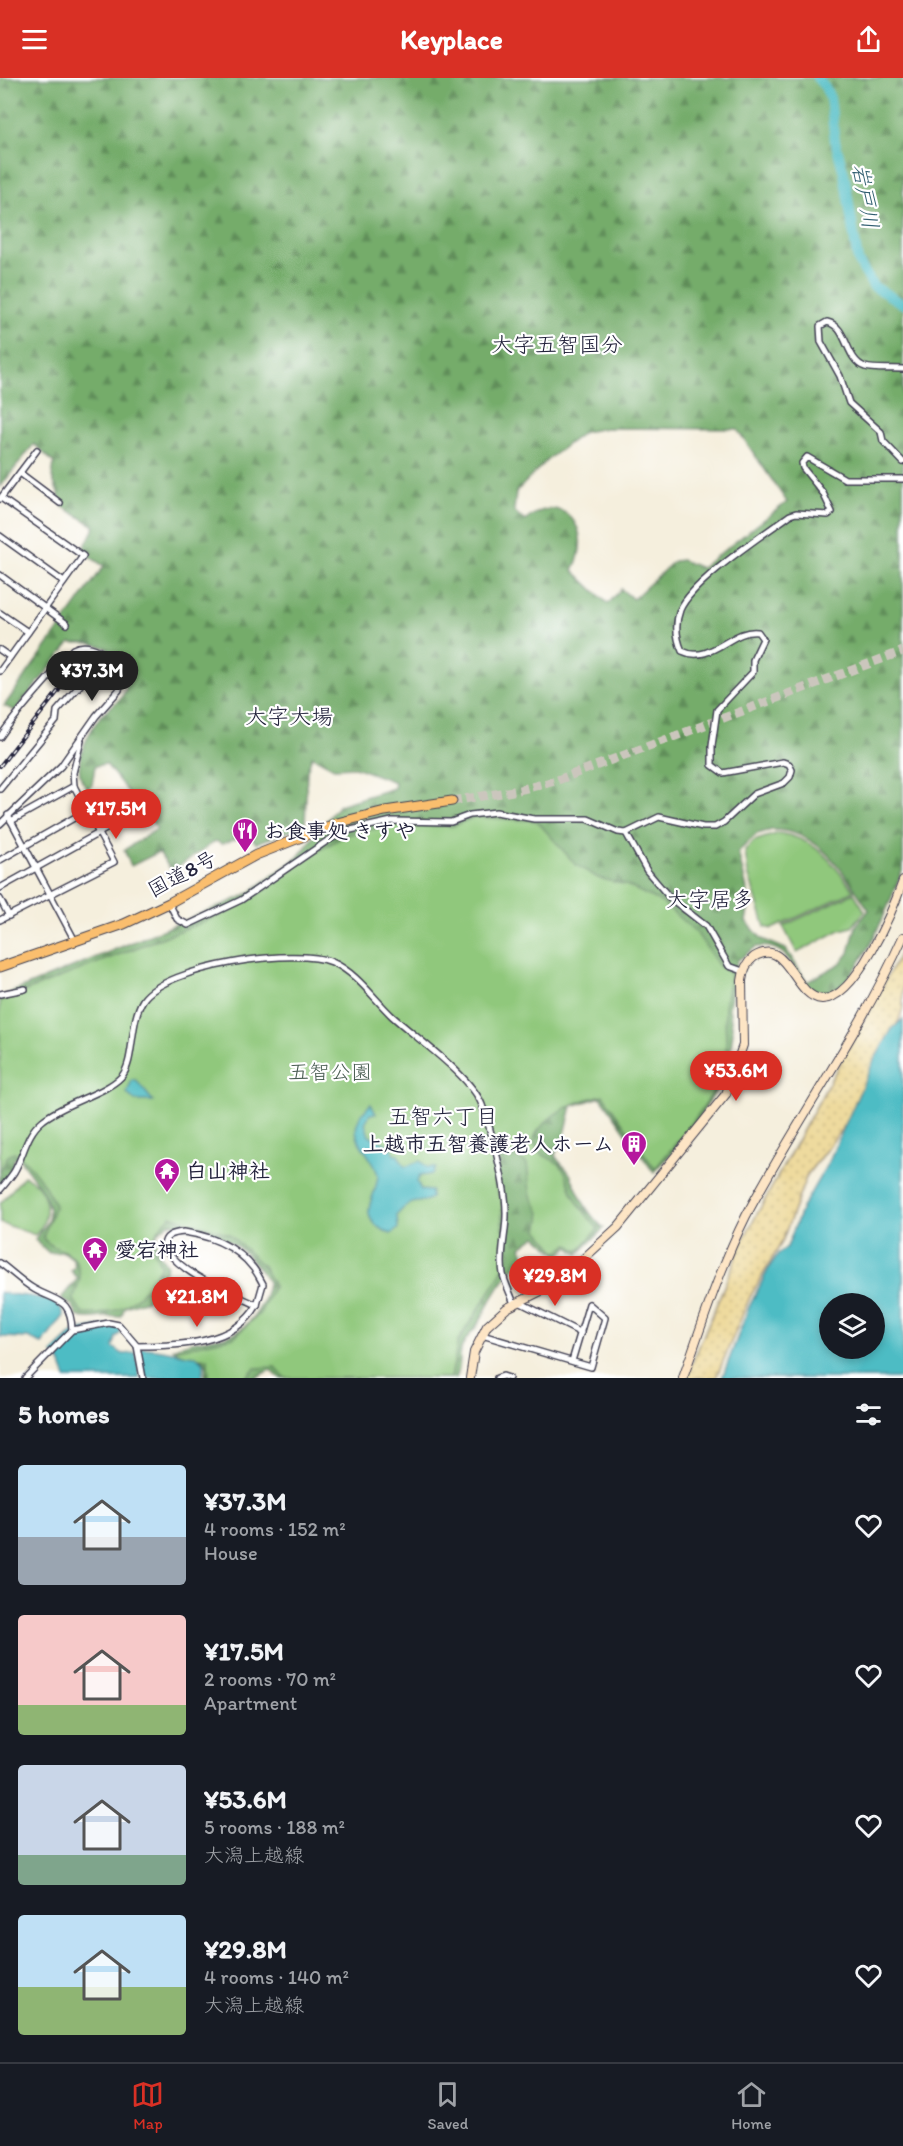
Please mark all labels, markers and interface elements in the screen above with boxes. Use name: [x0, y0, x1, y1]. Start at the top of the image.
icon: menu: [18, 23, 51, 56]
text: Keyplace: [400, 23, 503, 56]
icon: share: [852, 23, 885, 56]
water label: 岩戸川: [846, 161, 885, 231]
district label: 大字五智国分: [491, 331, 623, 358]
pin: ¥37.3M: [43, 651, 141, 702]
text: ¥37.3M: [60, 658, 124, 682]
district label: 大字大場: [245, 703, 333, 730]
pin: ¥17.5M: [67, 789, 165, 840]
text: ¥17.5M: [85, 796, 147, 820]
restaurant icon: お食事処 きすや: [230, 816, 260, 854]
place label: お食事処 きすや: [264, 818, 416, 843]
street label: 国道8号: [143, 845, 221, 902]
district label: 大字居多: [666, 886, 754, 913]
pin: ¥53.6M: [687, 1051, 785, 1102]
text: ¥53.6M: [704, 1058, 768, 1082]
park label: 五智公園: [288, 1059, 372, 1084]
district label: 五智六丁目: [388, 1103, 498, 1130]
building icon: 上越市五智養護老人ホーム: [619, 1129, 649, 1167]
place label: 上越市五智養護老人ホーム: [363, 1131, 614, 1156]
temple icon: 白山神社: [152, 1156, 182, 1194]
place label: 白山神社: [186, 1158, 270, 1183]
temple icon: 愛宕神社: [80, 1235, 110, 1273]
place label: 愛宕神社: [115, 1237, 199, 1262]
pin: ¥29.8M: [506, 1256, 604, 1307]
text: ¥29.8M: [523, 1263, 587, 1287]
pin: ¥21.8M: [148, 1277, 246, 1328]
text: ¥21.8M: [166, 1284, 228, 1308]
map controls: [819, 1293, 885, 1359]
button: layers: [819, 1293, 885, 1359]
text: 5 homes: [18, 1398, 110, 1430]
icon: filters: [852, 1398, 885, 1431]
text: ¥37.3M: [204, 1485, 287, 1517]
icon: home: [66, 1489, 138, 1561]
icon: heart: [852, 1509, 885, 1542]
text: 4 rooms · 152 m²: [204, 1517, 346, 1541]
text: House: [204, 1541, 258, 1565]
text: ¥17.5M: [204, 1635, 284, 1667]
icon: home: [66, 1639, 138, 1711]
icon: heart: [852, 1659, 885, 1692]
text: 2 rooms · 70 m²: [204, 1667, 336, 1691]
text: Apartment: [204, 1691, 297, 1715]
text: ¥53.6M: [204, 1783, 287, 1815]
icon: home: [66, 1789, 138, 1861]
icon: heart: [852, 1809, 885, 1842]
text: 5 rooms · 188 m²: [204, 1815, 345, 1839]
text: 大潟上越線: [204, 1843, 304, 1867]
text: ¥29.8M: [204, 1933, 287, 1965]
icon: home: [66, 1939, 138, 2011]
icon: heart: [852, 1959, 885, 1992]
text: 4 rooms · 140 m²: [204, 1965, 349, 1989]
text: 大潟上越線: [204, 1993, 304, 2017]
tab: Map: [131, 2078, 164, 2133]
tab: Saved: [427, 2078, 468, 2133]
tab: Home: [731, 2078, 772, 2133]

